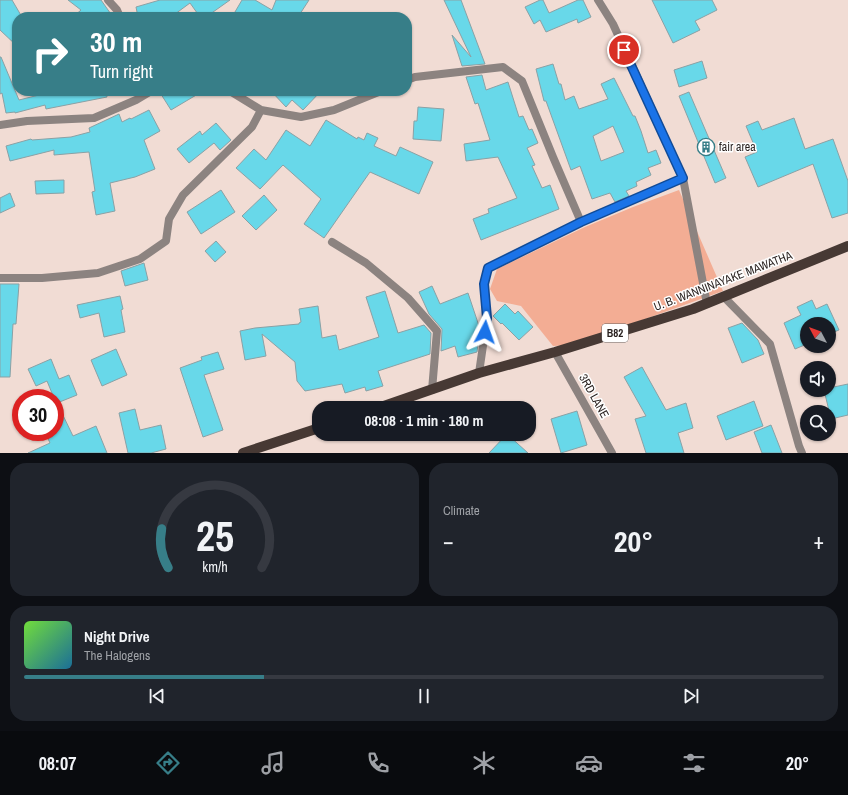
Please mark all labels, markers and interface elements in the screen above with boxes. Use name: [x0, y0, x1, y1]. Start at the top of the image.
text: 30 m: [90, 23, 142, 61]
icon: right: [24, 28, 76, 80]
pin: [607, 33, 641, 67]
icon: arrive: [613, 39, 635, 61]
text: Turn right: [90, 59, 153, 84]
building icon: fair area: [696, 137, 716, 157]
place label: fair area: [719, 139, 756, 155]
street label: U. B. WANNINAYAKE MAWATHA: [651, 247, 795, 315]
position arrow: [464, 311, 506, 353]
north arrow: [800, 317, 836, 353]
map controls: [800, 317, 836, 441]
road number: B82: [602, 324, 628, 342]
button: sound: [800, 361, 836, 397]
street label: 3RD LANE: [575, 371, 613, 421]
speed limit sign: 30: [12, 389, 64, 441]
button: search: [800, 405, 836, 441]
text: 08:08 · 1 min · 180 m: [365, 410, 483, 431]
text: Climate: [443, 502, 480, 519]
text: 25: [196, 507, 233, 563]
text: 20°: [614, 521, 653, 561]
text: −: [443, 526, 454, 556]
text: +: [813, 526, 824, 556]
text: km/h: [202, 556, 227, 575]
text: Night Drive: [84, 626, 150, 647]
text: The Halogens: [84, 647, 150, 664]
icon: previous: [146, 685, 168, 707]
icon: pause: [413, 685, 435, 707]
icon: next: [680, 685, 702, 707]
icon: directions: [154, 749, 182, 777]
icon: music: [259, 749, 287, 777]
icon: phone: [364, 749, 392, 777]
icon: climate: [470, 749, 498, 777]
icon: car: [575, 749, 603, 777]
icon: filters: [680, 749, 708, 777]
text: 08:07: [39, 751, 76, 776]
text: 20°: [786, 751, 809, 776]

